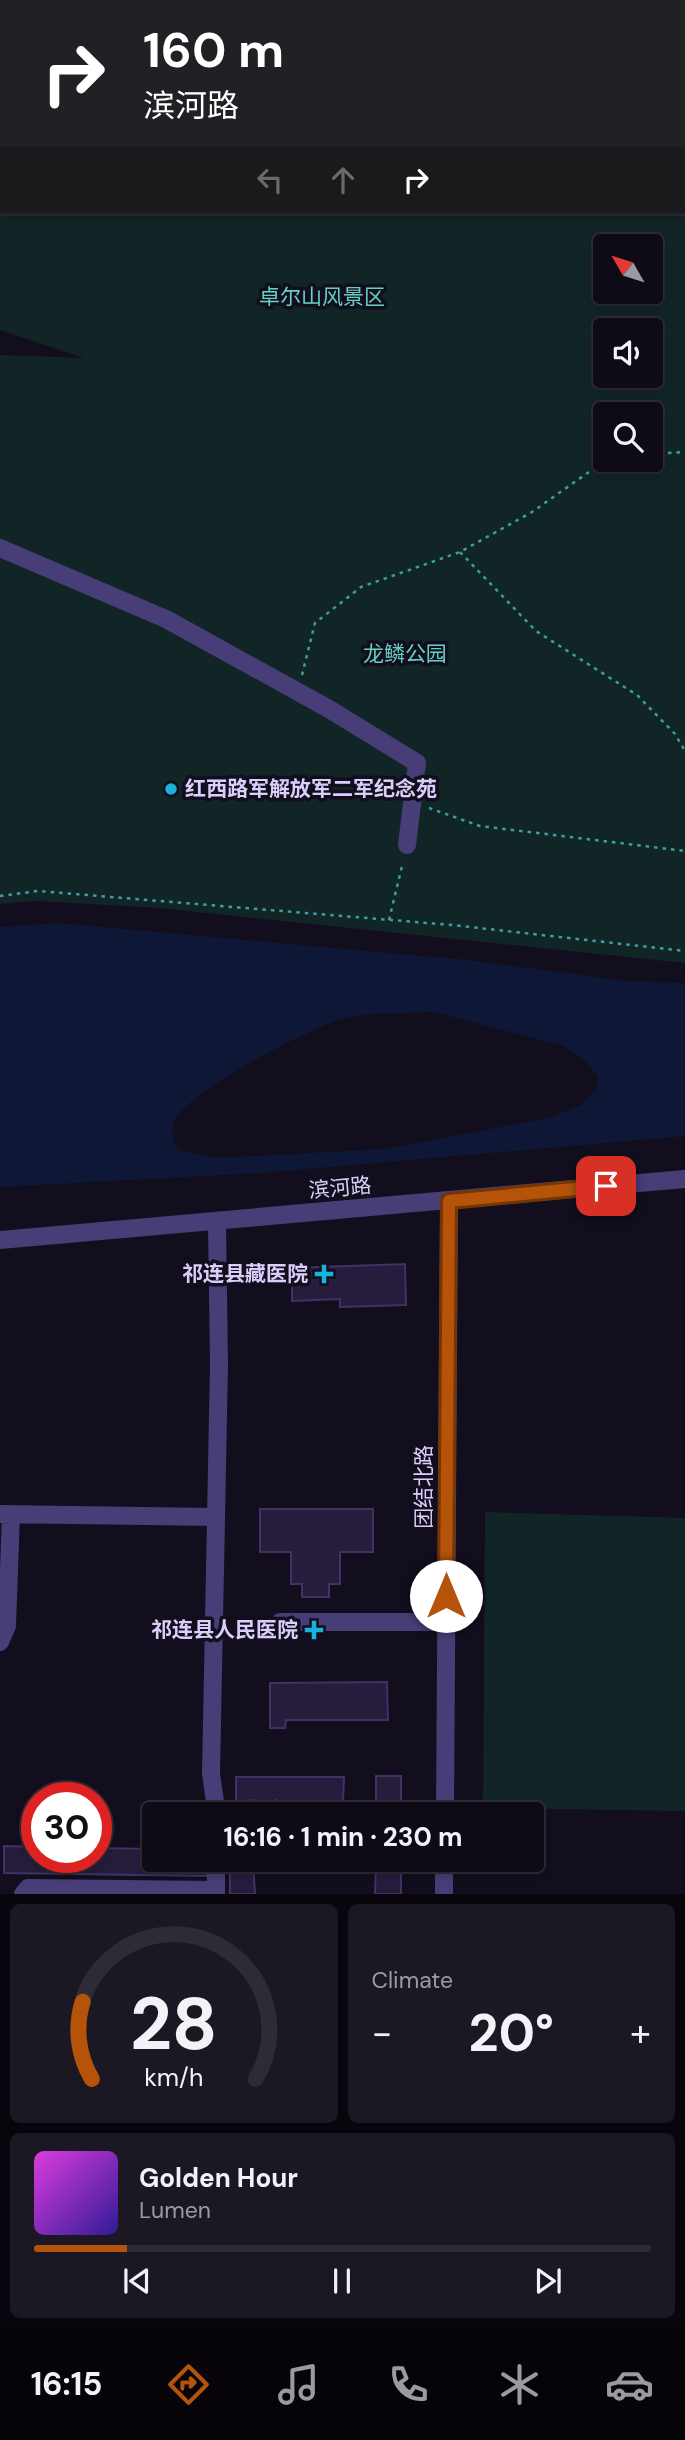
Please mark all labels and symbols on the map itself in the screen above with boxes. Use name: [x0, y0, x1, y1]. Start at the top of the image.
north arrow: [593, 234, 663, 304]
park label: 卓尔山风景区: [259, 283, 385, 311]
park label: 龙鳞公园: [363, 640, 447, 668]
place label: 红西路军解放军二军纪念苑: [185, 775, 437, 803]
marker: 红西路军解放军二军纪念苑: [163, 781, 179, 797]
pin: [576, 1156, 636, 1216]
street label: 滨河路: [307, 1171, 373, 1205]
place label: 祁连县藏医院: [182, 1260, 308, 1288]
marker: 祁连县藏医院: [314, 1264, 334, 1284]
street label: 团结北路: [410, 1445, 438, 1529]
position arrow: [409, 1559, 483, 1633]
place label: 祁连县人民医院: [151, 1616, 298, 1644]
marker: 祁连县人民医院: [304, 1620, 324, 1640]
speed limit sign: 30: [21, 1782, 112, 1873]

